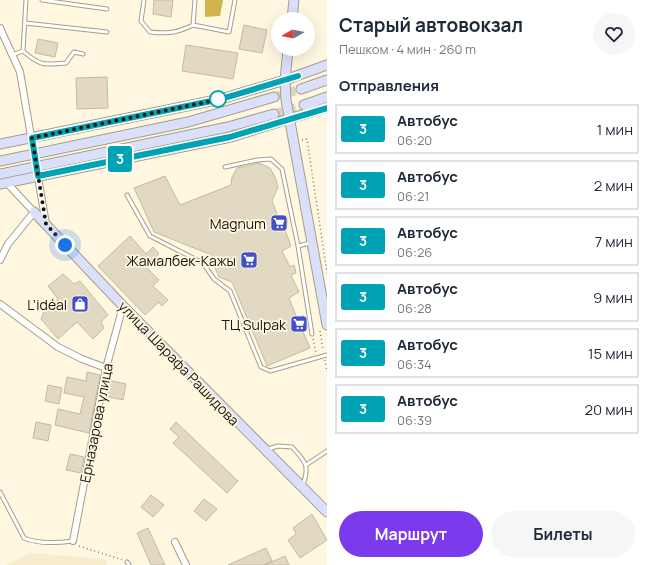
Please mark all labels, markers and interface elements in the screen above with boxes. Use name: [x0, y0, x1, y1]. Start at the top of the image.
north arrow: [271, 12, 315, 56]
map controls: [271, 12, 315, 56]
text: Старый автовокзал: [339, 12, 523, 38]
button: heart: [593, 13, 635, 55]
text: Пешком · 4 мин · 260 m: [339, 40, 476, 58]
text: Отправления: [339, 75, 439, 96]
unlabelled marker: [209, 90, 227, 108]
text: Автобус: [397, 110, 458, 131]
text: 3: [359, 119, 367, 138]
text: 1 мин: [596, 119, 633, 140]
text: 06:20: [397, 131, 432, 149]
line badge: 3: [107, 146, 133, 172]
text: 3: [116, 149, 124, 168]
text: Автобус: [397, 166, 458, 187]
text: 3: [359, 175, 367, 194]
text: 2 мин: [594, 175, 633, 196]
text: 06:21: [397, 187, 429, 205]
supermarket icon: Magnum: [269, 213, 289, 233]
place label: Magnum: [210, 214, 266, 233]
text: Автобус: [397, 222, 458, 243]
text: 3: [359, 231, 367, 250]
text: 7 мин: [595, 231, 633, 252]
your location: [55, 235, 75, 255]
text: 06:26: [397, 243, 432, 261]
supermarket icon: Жамалбек-Кажы: [239, 250, 259, 270]
place label: Жамалбек-Кажы: [126, 251, 236, 270]
text: Автобус: [397, 278, 458, 299]
text: 3: [359, 287, 367, 306]
text: 9 мин: [593, 287, 633, 308]
shop icon: L’idéal: [70, 294, 90, 314]
place label: L’idéal: [27, 295, 67, 314]
street label: улица Шарафа Рашидова: [114, 297, 244, 429]
text: 06:28: [397, 299, 432, 317]
supermarket icon: ТЦ Sulpak: [289, 314, 309, 334]
place label: ТЦ Sulpak: [222, 315, 287, 334]
text: Автобус: [397, 334, 458, 355]
text: 3: [359, 343, 367, 362]
text: 15 мин: [588, 343, 633, 364]
text: 06:34: [397, 355, 432, 373]
street label: Ерназарова улица: [75, 362, 117, 484]
text: Автобус: [397, 390, 458, 411]
text: 3: [359, 399, 367, 418]
text: 20 мин: [585, 399, 633, 420]
text: 06:39: [397, 411, 432, 429]
button: Маршрут: [339, 511, 483, 557]
button: Билеты: [491, 511, 635, 557]

